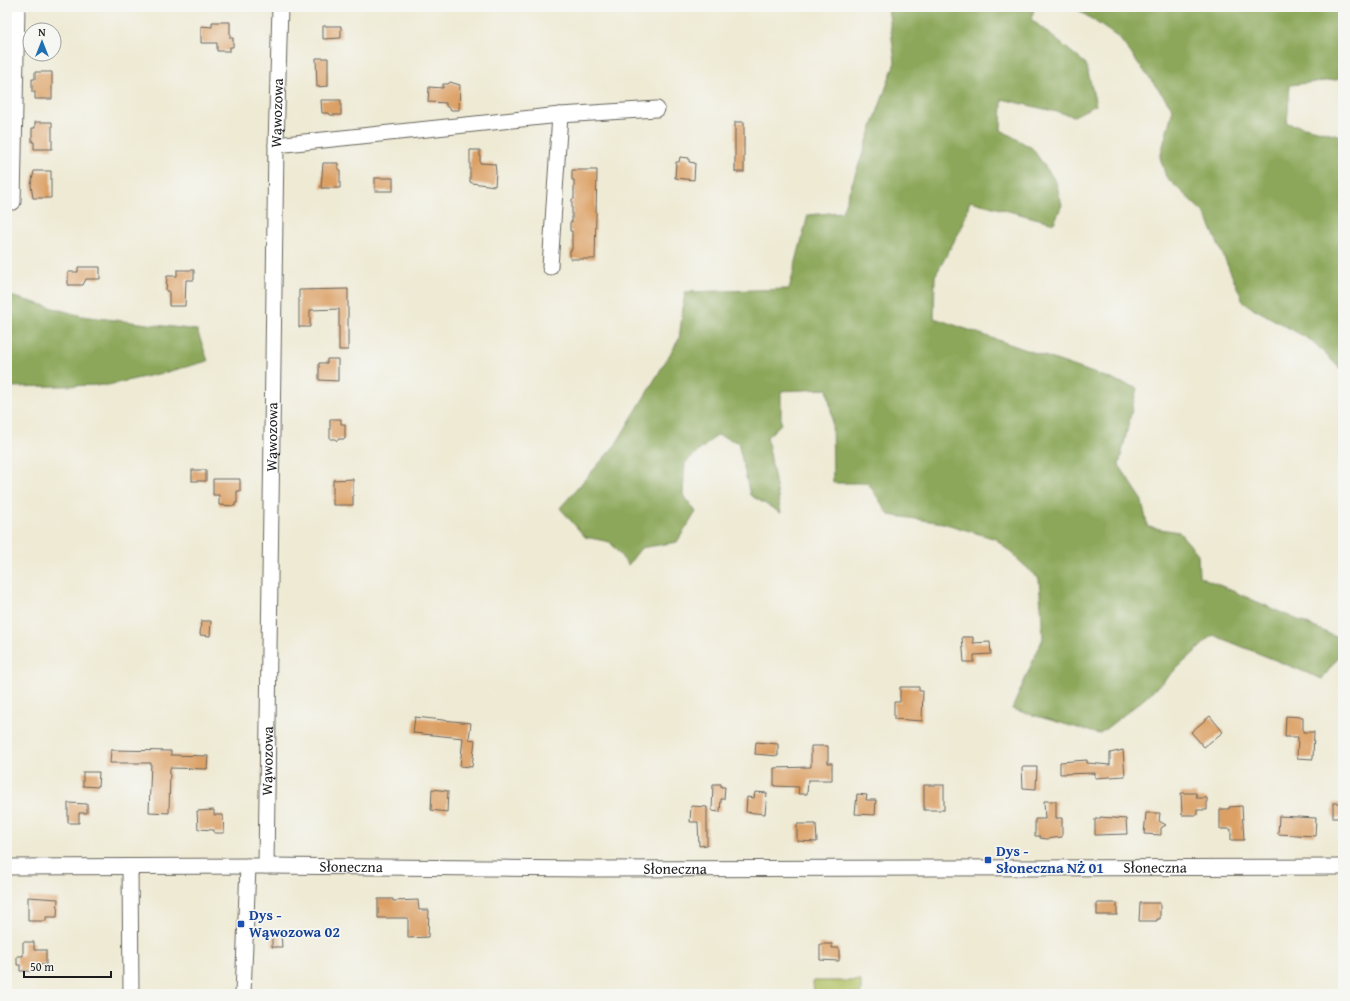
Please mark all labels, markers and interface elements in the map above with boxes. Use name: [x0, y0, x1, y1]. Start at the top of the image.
north arrow: [22, 22, 62, 62]
text: N: [38, 24, 46, 40]
street label: Wąwozowa: [265, 78, 288, 148]
street label: Wąwozowa: [260, 402, 282, 472]
street label: Wąwozowa: [256, 726, 278, 796]
place label: Dys - Słoneczna NŻ 01: [996, 840, 1104, 878]
street label: Słoneczna: [319, 855, 383, 877]
marker: Dys - Słoneczna NŻ 01: [983, 855, 993, 865]
street label: Słoneczna: [1123, 856, 1187, 878]
street label: Słoneczna: [643, 858, 707, 879]
place label: Dys - Wąwozowa 02: [249, 904, 340, 942]
marker: Dys - Wąwozowa 02: [236, 919, 246, 929]
scale bar: [24, 953, 111, 979]
text: 50 m: [30, 958, 54, 975]

